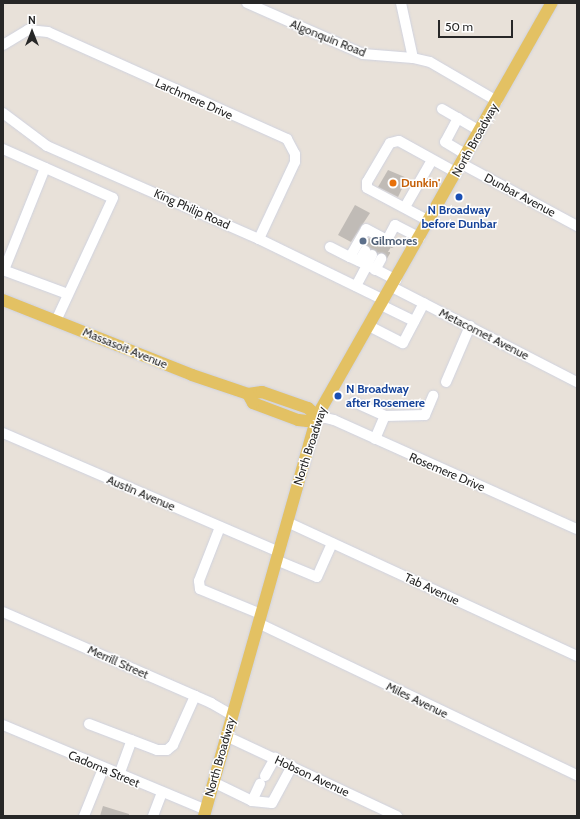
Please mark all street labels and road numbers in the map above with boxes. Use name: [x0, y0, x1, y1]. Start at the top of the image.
street label: Algonquin Road: [288, 16, 368, 60]
street label: Larchmere Drive: [153, 75, 235, 123]
street label: North Broadway: [449, 101, 501, 179]
street label: Dunbar Avenue: [482, 170, 558, 220]
street label: King Philip Road: [152, 186, 232, 232]
street label: Metacomet Avenue: [437, 305, 531, 363]
street label: Massasoit Avenue: [81, 324, 169, 372]
street label: North Broadway: [290, 405, 330, 487]
street label: Rosemere Drive: [407, 450, 487, 494]
street label: Austin Avenue: [105, 472, 177, 514]
street label: Tab Avenue: [402, 570, 462, 608]
street label: Merrill Street: [85, 642, 151, 682]
street label: Miles Avenue: [384, 679, 450, 721]
street label: North Broadway: [202, 716, 238, 798]
street label: Cadorna Street: [66, 747, 142, 791]
street label: Hobson Avenue: [272, 752, 352, 800]

